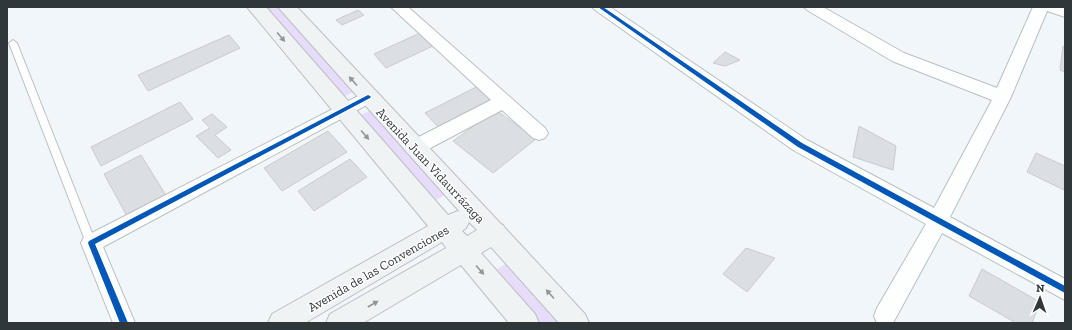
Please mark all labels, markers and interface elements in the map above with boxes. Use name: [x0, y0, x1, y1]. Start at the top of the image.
one-way arrow: [276, 31, 285, 42]
one-way arrow: [349, 76, 358, 86]
street label: Avenida Juan Vidaurrázaga: [373, 105, 488, 227]
one-way arrow: [361, 130, 370, 141]
street label: Avenida de las Convenciones: [305, 222, 452, 315]
one-way arrow: [476, 265, 485, 275]
north arrow: [1020, 278, 1060, 318]
text: N: [1036, 282, 1045, 295]
one-way arrow: [546, 289, 555, 299]
one-way arrow: [367, 300, 379, 307]

